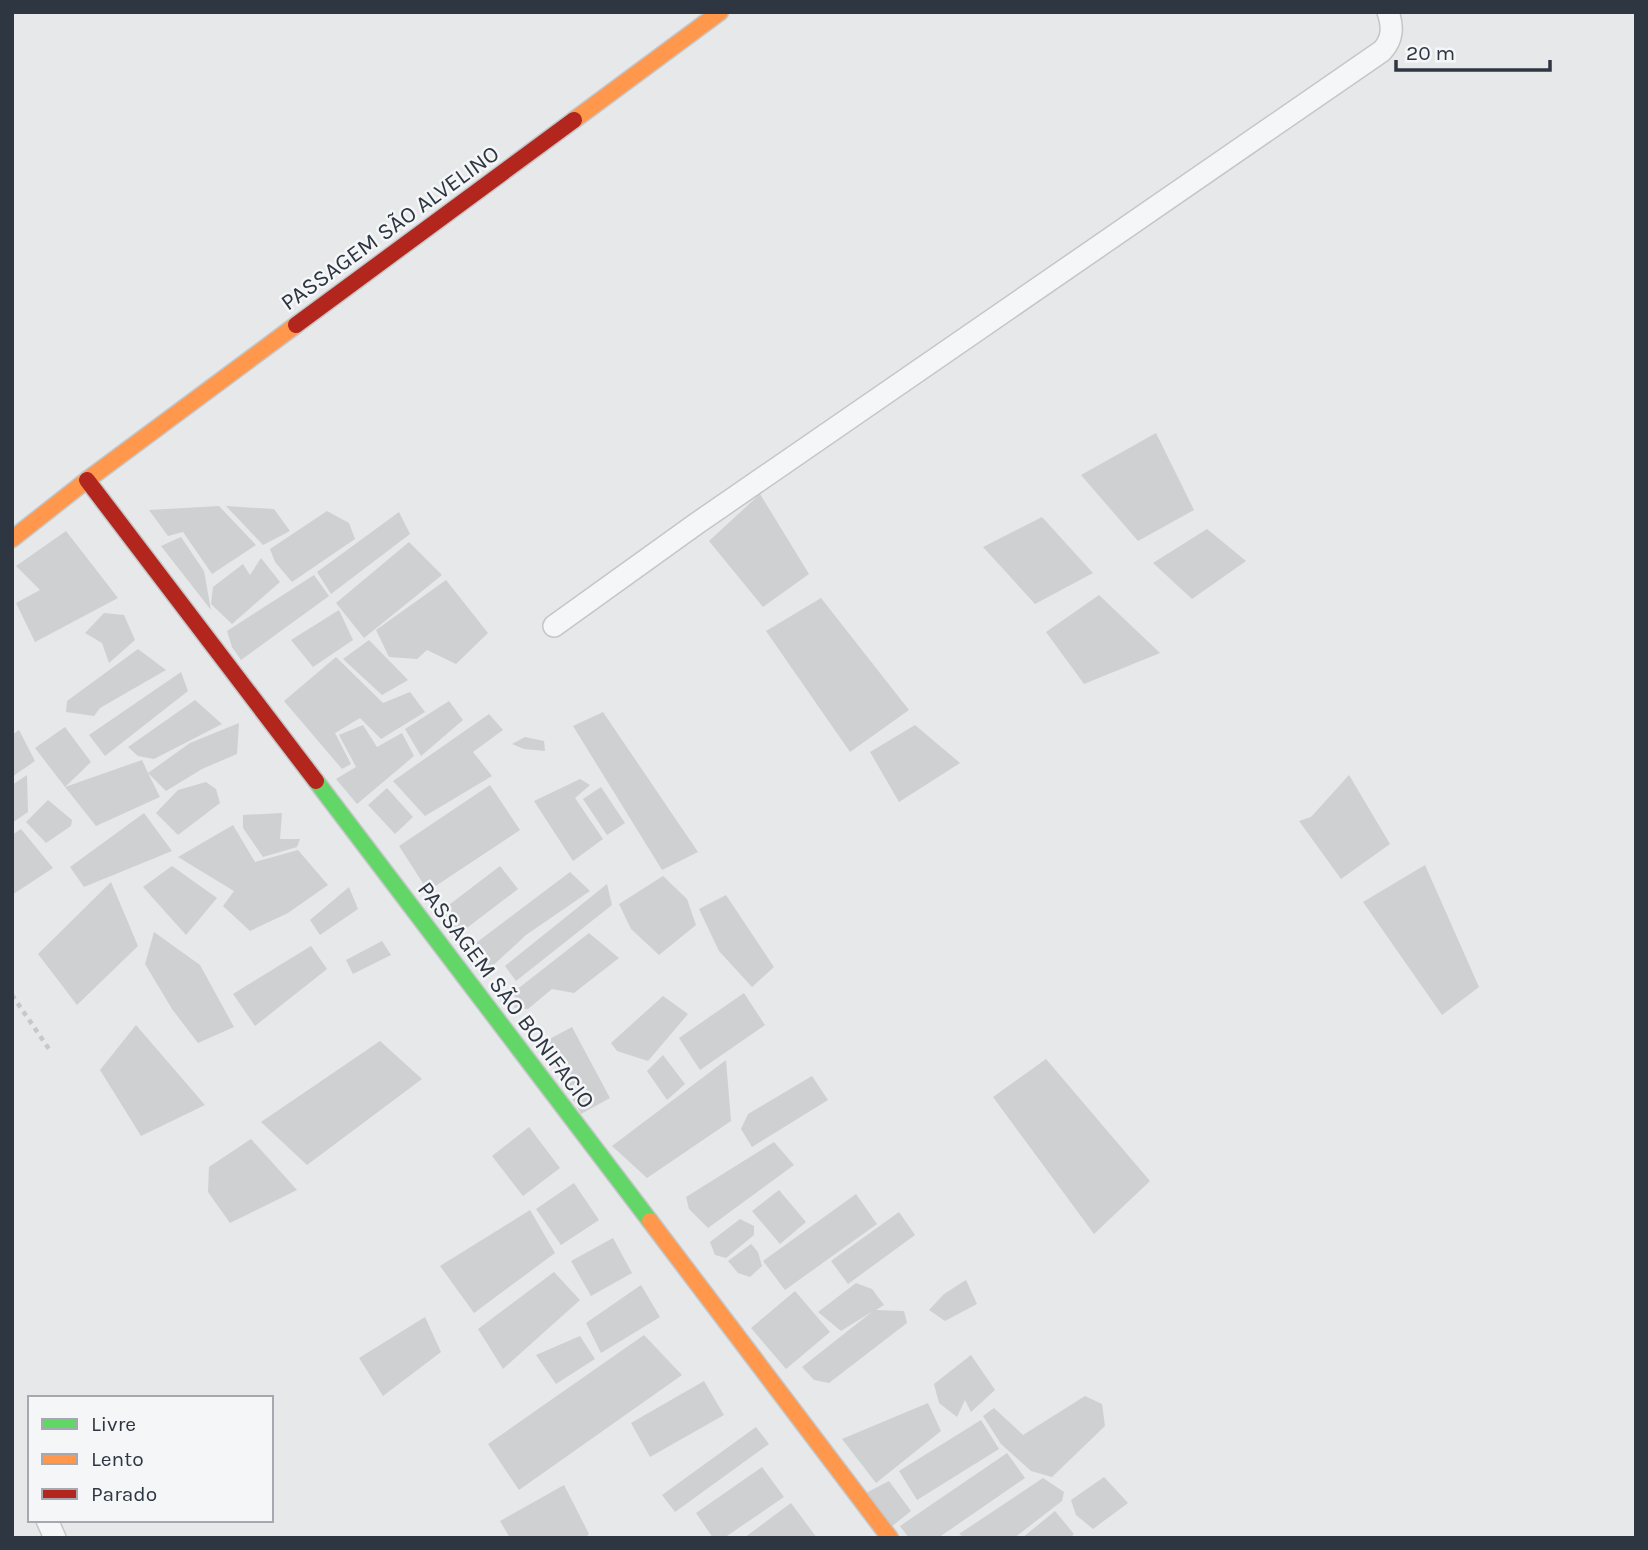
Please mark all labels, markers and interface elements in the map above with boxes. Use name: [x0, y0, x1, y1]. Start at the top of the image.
scale bar: [1396, 28, 1550, 72]
text: 20 m: [1406, 41, 1455, 65]
street label: PASSAGEM SÃO ALVELINO: [276, 140, 504, 316]
street label: PASSAGEM SÃO BONIFACIO: [412, 876, 600, 1114]
legend: [28, 1396, 273, 1522]
text: Livre: [91, 1412, 136, 1436]
text: Lento: [91, 1447, 144, 1471]
text: Parado: [91, 1482, 157, 1506]

